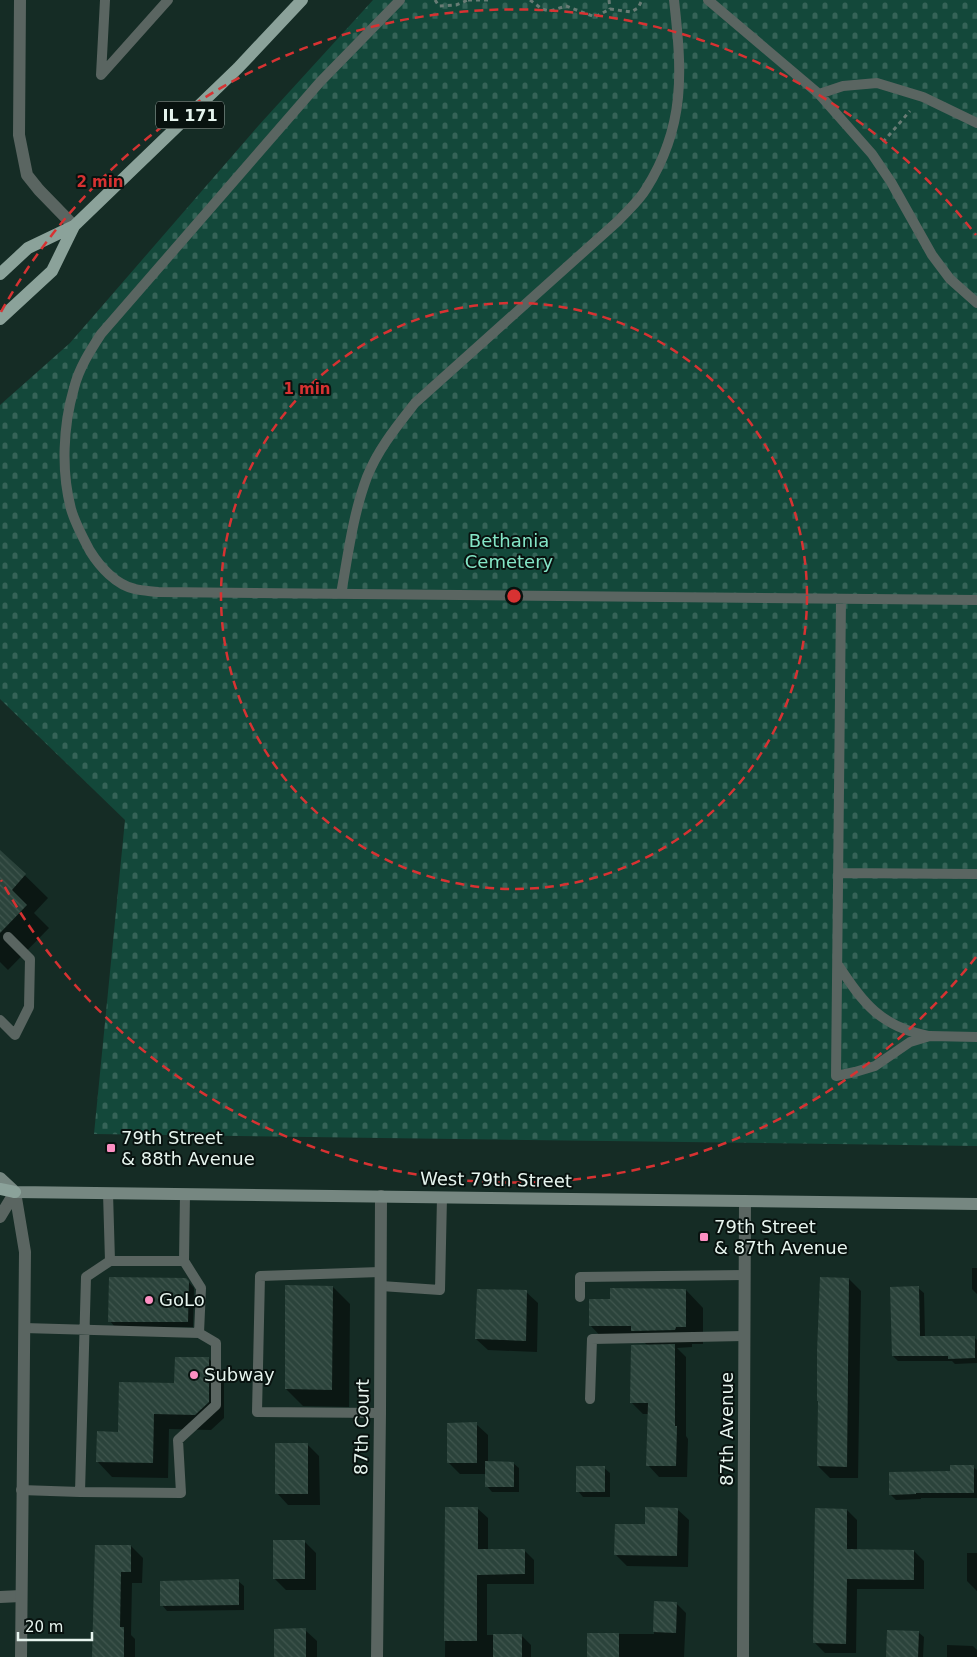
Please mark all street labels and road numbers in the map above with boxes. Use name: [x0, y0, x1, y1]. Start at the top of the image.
road number: IL 171: [156, 102, 224, 128]
street label: West 79th Street: [420, 1168, 572, 1191]
street label: 87th Avenue: [716, 1372, 737, 1486]
street label: 87th Court: [350, 1379, 373, 1475]

